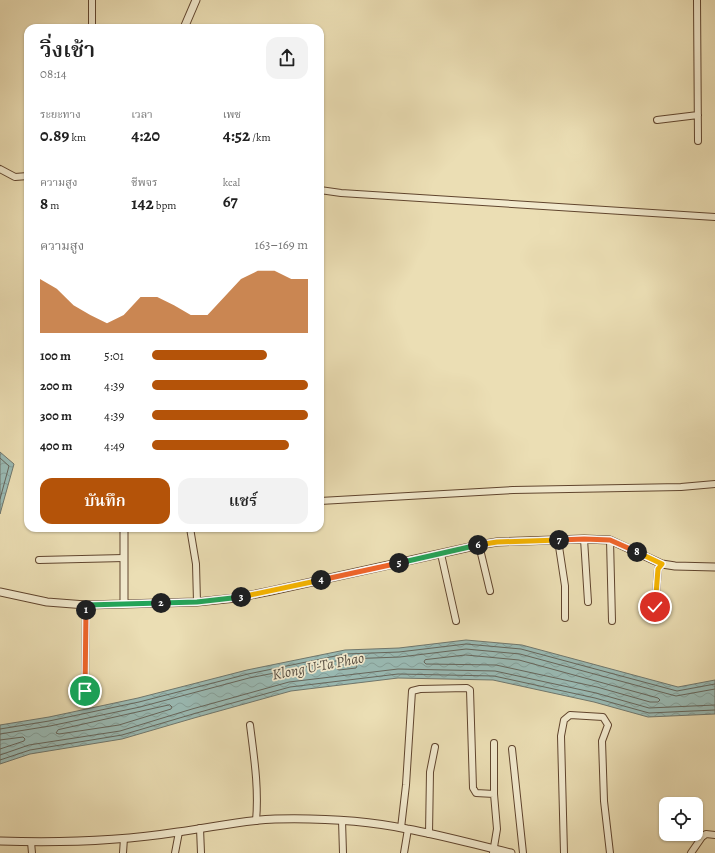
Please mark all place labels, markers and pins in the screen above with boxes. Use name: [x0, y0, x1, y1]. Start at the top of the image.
pin: 7: [549, 530, 569, 550]
pin: 6: [468, 535, 488, 555]
pin: 8: [627, 542, 647, 562]
pin: 5: [389, 553, 409, 573]
pin: 4: [311, 570, 331, 590]
pin: 3: [231, 587, 251, 607]
pin: [638, 590, 672, 624]
pin: 2: [151, 593, 171, 613]
pin: 1: [76, 600, 96, 620]
pin: [68, 674, 102, 708]

